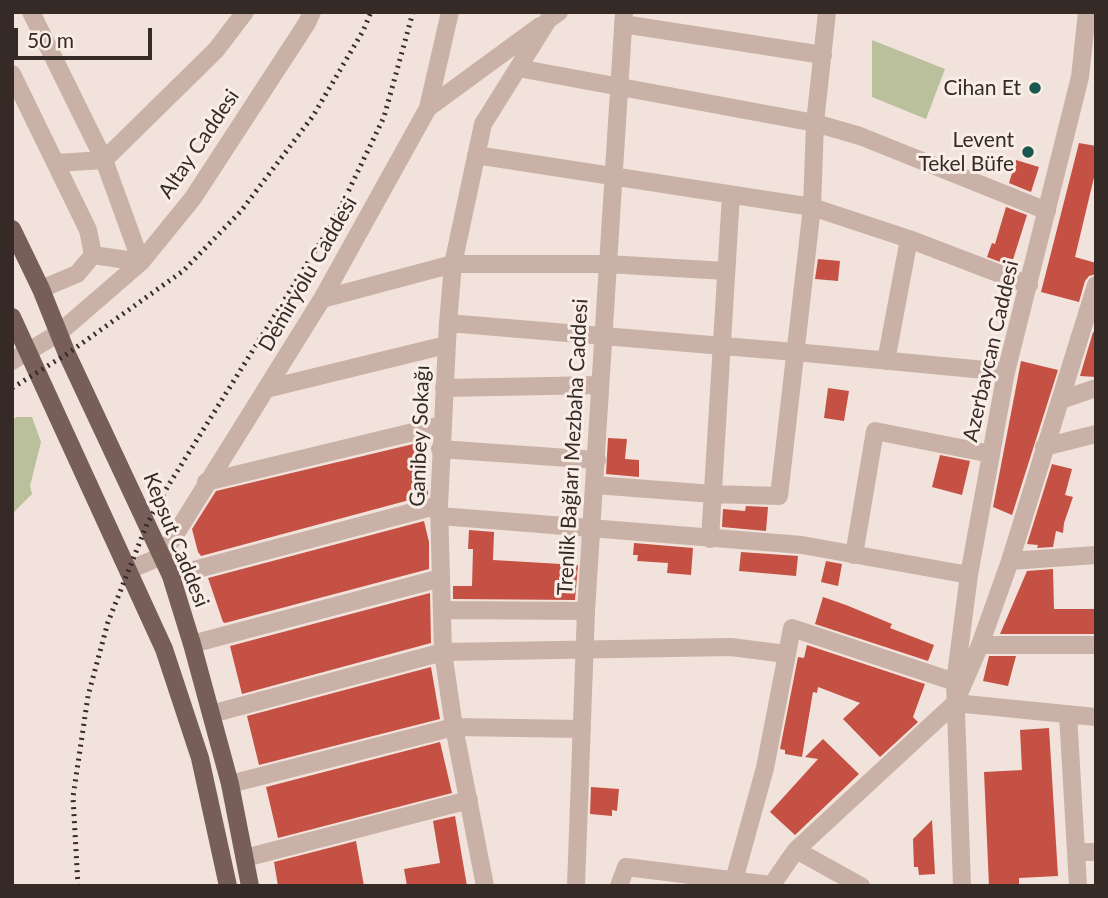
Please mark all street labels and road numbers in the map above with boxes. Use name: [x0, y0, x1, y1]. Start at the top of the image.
street label: Altay Caddesi: [153, 85, 245, 203]
street label: Demiryolu Caddesi: [253, 192, 363, 356]
street label: Azerbaycan Caddesi: [958, 258, 1024, 444]
street label: Trenlik Bağları Mezbaha Caddesi: [553, 298, 593, 596]
street label: Ganibey Sokağı: [405, 365, 435, 507]
street label: Kepsut Caddesi: [138, 469, 214, 611]

